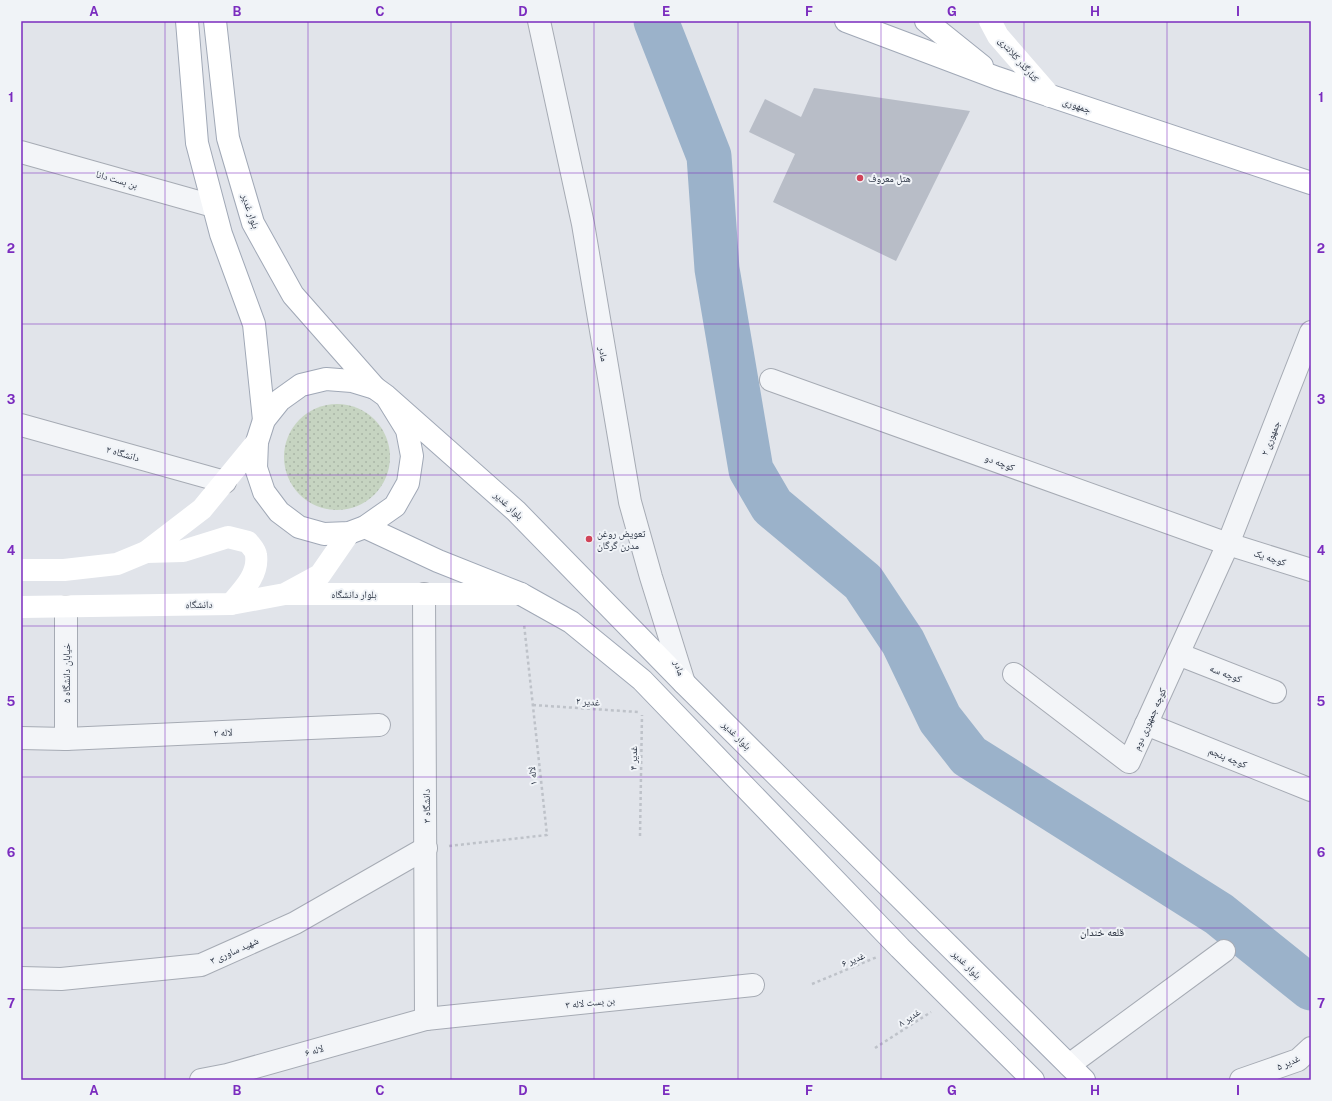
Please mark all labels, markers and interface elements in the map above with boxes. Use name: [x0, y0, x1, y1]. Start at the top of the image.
text: A: [89, 4, 99, 19]
text: B: [233, 4, 242, 19]
text: C: [375, 4, 385, 19]
text: D: [518, 4, 528, 19]
text: E: [662, 4, 670, 19]
text: F: [805, 4, 813, 19]
text: G: [947, 4, 957, 19]
text: H: [1090, 4, 1100, 19]
text: I: [1236, 4, 1240, 19]
street label: کنارگذر کلانتری: [996, 34, 1042, 85]
text: 1: [8, 90, 14, 105]
text: 1: [1318, 90, 1324, 105]
street label: جمهوری: [1061, 95, 1093, 117]
street label: بن بست دانا: [94, 167, 139, 192]
place label: هتل معروف: [868, 172, 911, 185]
marker: هتل معروف: [855, 173, 865, 183]
street label: بلوار غدیر: [239, 191, 263, 230]
text: 2: [7, 241, 15, 256]
text: 2: [1317, 241, 1325, 256]
street label: مادر: [597, 345, 611, 363]
text: 3: [7, 392, 16, 407]
text: 3: [1317, 392, 1326, 407]
street label: ۲ جمهوری: [1258, 418, 1283, 457]
street label: دانشگاه ۲: [105, 443, 141, 463]
street label: کوچه دو: [983, 451, 1017, 474]
street label: بلوار غدیر: [491, 488, 526, 522]
place label: تعویض روغن مدرن گرگان: [597, 527, 646, 552]
marker: تعویض روغن مدرن گرگان: [584, 534, 594, 544]
text: 4: [7, 543, 16, 558]
text: 4: [1317, 543, 1326, 558]
street label: کوچه یک: [1252, 546, 1288, 569]
street label: بلوار دانشگاه: [331, 588, 377, 600]
street label: دانشگاه: [185, 598, 213, 610]
street label: خیابان دانشگاه ۵: [60, 642, 73, 703]
street label: مادر: [672, 658, 688, 677]
street label: کوچه سه: [1208, 661, 1244, 685]
street label: کوچه جمهوری دوم: [1130, 686, 1170, 753]
text: 5: [7, 694, 16, 709]
street label: ۲ غدیر: [576, 694, 600, 708]
text: 5: [1317, 694, 1326, 709]
street label: بلوار غدیر: [719, 717, 754, 752]
street label: ۲ لاله: [213, 726, 233, 738]
street label: کوچه پنجم: [1206, 744, 1249, 772]
street label: ۴ غدیر: [627, 746, 639, 770]
street label: ۱ لاله: [525, 766, 539, 786]
street label: ۳ دانشگاه: [420, 789, 432, 823]
text: 6: [7, 845, 16, 860]
text: 6: [1317, 845, 1326, 860]
district label: قلعه خندان: [1080, 926, 1124, 939]
street label: ۳ شهید ساوری: [208, 934, 261, 967]
street label: بلوار غدیر: [949, 946, 984, 981]
street label: ۶ غدیر: [840, 949, 867, 969]
street label: بن بست لاله ۳: [565, 993, 616, 1012]
text: 7: [7, 996, 15, 1011]
text: 7: [1317, 996, 1325, 1011]
street label: ۸ غدیر: [896, 1005, 923, 1029]
street label: لاله ۶: [303, 1042, 325, 1058]
street label: غدیر ۵: [1275, 1052, 1302, 1073]
text: A: [89, 1083, 99, 1098]
text: B: [233, 1083, 242, 1098]
text: C: [375, 1083, 385, 1098]
text: D: [518, 1083, 528, 1098]
text: E: [662, 1083, 670, 1098]
text: F: [805, 1083, 813, 1098]
text: G: [947, 1083, 957, 1098]
text: H: [1090, 1083, 1100, 1098]
text: I: [1236, 1083, 1240, 1098]

